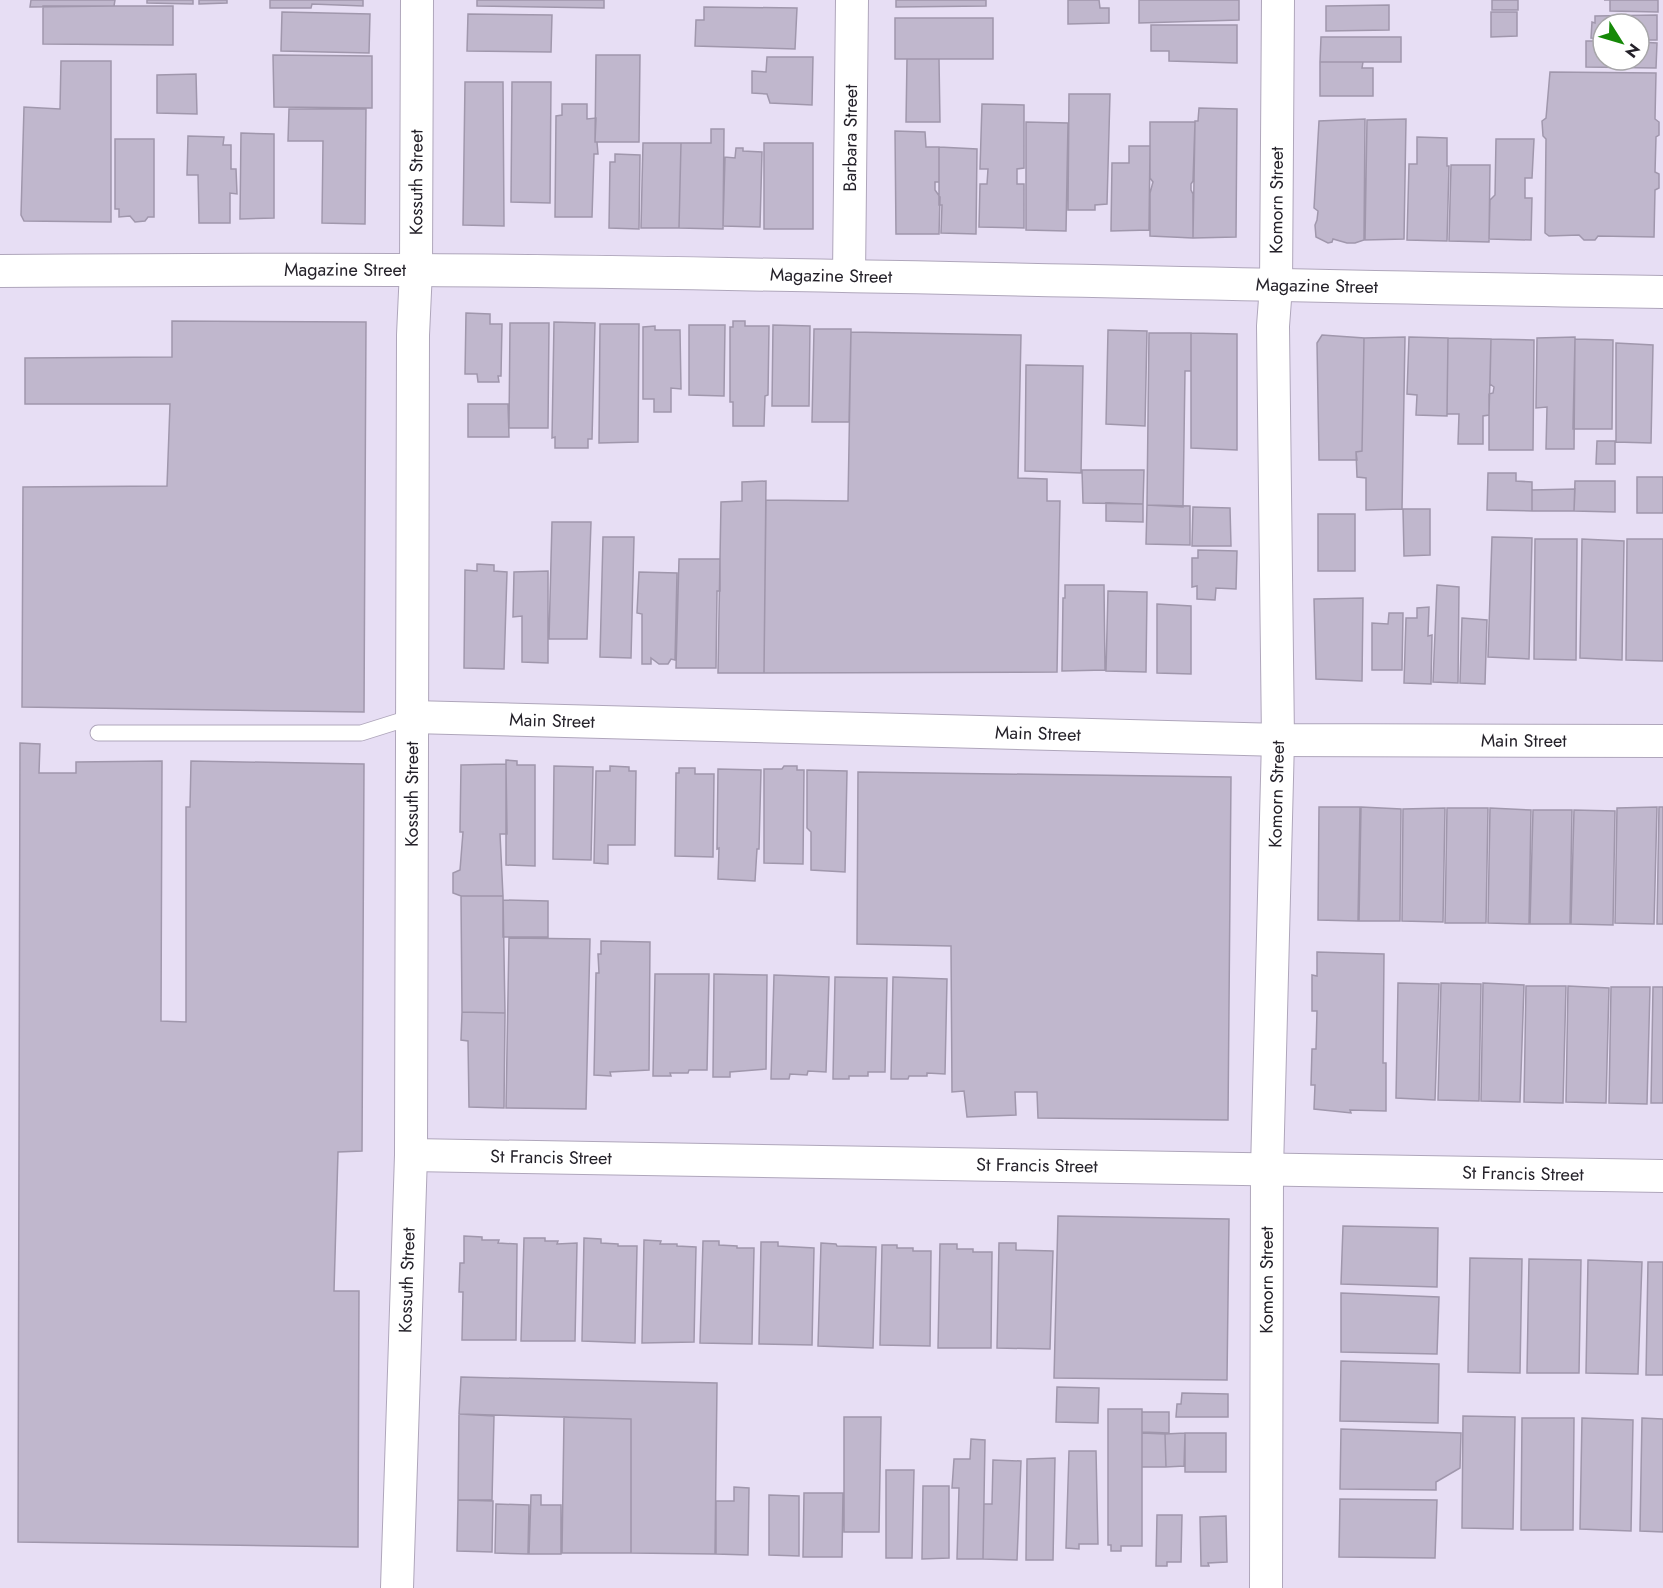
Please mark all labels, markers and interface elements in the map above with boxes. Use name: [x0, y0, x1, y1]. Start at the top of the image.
north arrow: [1591, 12, 1651, 72]
text: N: [1620, 39, 1646, 63]
street label: Barbara Street: [837, 84, 864, 192]
street label: Kossuth Street: [403, 129, 430, 235]
street label: Komorn Street: [1263, 146, 1290, 254]
street label: Magazine Street: [284, 257, 407, 283]
street label: Magazine Street: [770, 262, 893, 290]
street label: Magazine Street: [1255, 271, 1379, 300]
street label: Main Street: [509, 707, 596, 735]
street label: Main Street: [995, 719, 1082, 748]
street label: Main Street: [1481, 728, 1567, 754]
street label: Komorn Street: [1262, 739, 1291, 848]
street label: Kossuth Street: [399, 741, 425, 847]
street label: St Francis Street: [490, 1143, 613, 1171]
street label: St Francis Street: [976, 1151, 1099, 1180]
street label: St Francis Street: [1462, 1160, 1584, 1188]
street label: Kossuth Street: [392, 1226, 422, 1333]
street label: Komorn Street: [1254, 1226, 1280, 1334]

